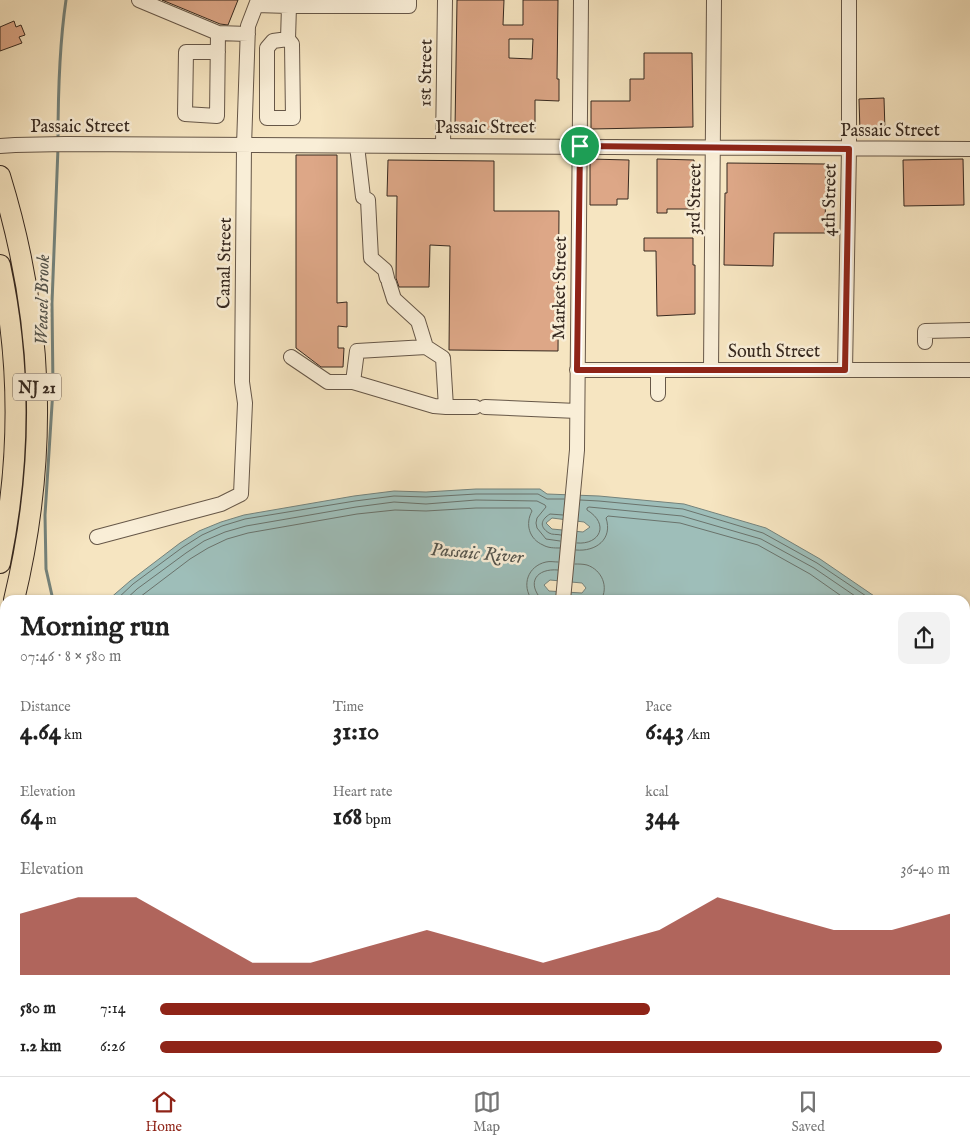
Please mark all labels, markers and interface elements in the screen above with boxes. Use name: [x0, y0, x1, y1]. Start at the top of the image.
street label: 1st Street: [414, 39, 439, 107]
street label: Passaic Street: [30, 116, 130, 139]
street label: Passaic Street: [435, 117, 535, 140]
street label: Passaic Street: [840, 120, 940, 143]
pin: [559, 125, 601, 167]
icon: arrive: [566, 132, 594, 160]
street label: 3rd Street: [683, 163, 708, 235]
street label: 4th Street: [818, 163, 843, 237]
street label: Canal Street: [213, 217, 238, 309]
street label: Market Street: [548, 236, 573, 340]
water label: Weasel Brook: [30, 254, 56, 346]
street label: South Street: [728, 341, 820, 364]
road number: NJ 21: [13, 374, 61, 401]
water label: Passaic River: [430, 538, 526, 570]
text: Morning run: [20, 610, 170, 645]
button: share: [898, 612, 950, 664]
text: 07:46 · 8 × 580 m: [20, 647, 121, 667]
text: Distance: [20, 698, 71, 716]
text: Time: [333, 698, 364, 716]
text: Pace: [645, 698, 672, 716]
text: 4.64: [20, 716, 61, 748]
text: 31:10: [333, 716, 379, 748]
text: 6:43: [645, 716, 684, 748]
text: km: [61, 726, 82, 744]
text: /km: [684, 726, 710, 744]
text: Elevation: [20, 783, 76, 801]
text: Heart rate: [333, 783, 392, 801]
text: kcal: [645, 783, 669, 801]
text: 64: [20, 801, 43, 833]
text: 168: [333, 801, 362, 833]
text: 344: [645, 801, 679, 833]
text: m: [43, 811, 57, 829]
text: bpm: [362, 811, 391, 829]
text: Elevation: [20, 860, 83, 880]
text: 36–40 m: [900, 860, 950, 880]
text: 580 m: [20, 999, 56, 1019]
text: 7:14: [100, 999, 126, 1019]
text: 1.2 km: [20, 1037, 61, 1057]
text: 6:26: [100, 1037, 125, 1057]
tab: Home: [145, 1088, 182, 1136]
tab: Map: [473, 1088, 501, 1136]
tab: Saved: [792, 1088, 825, 1136]

